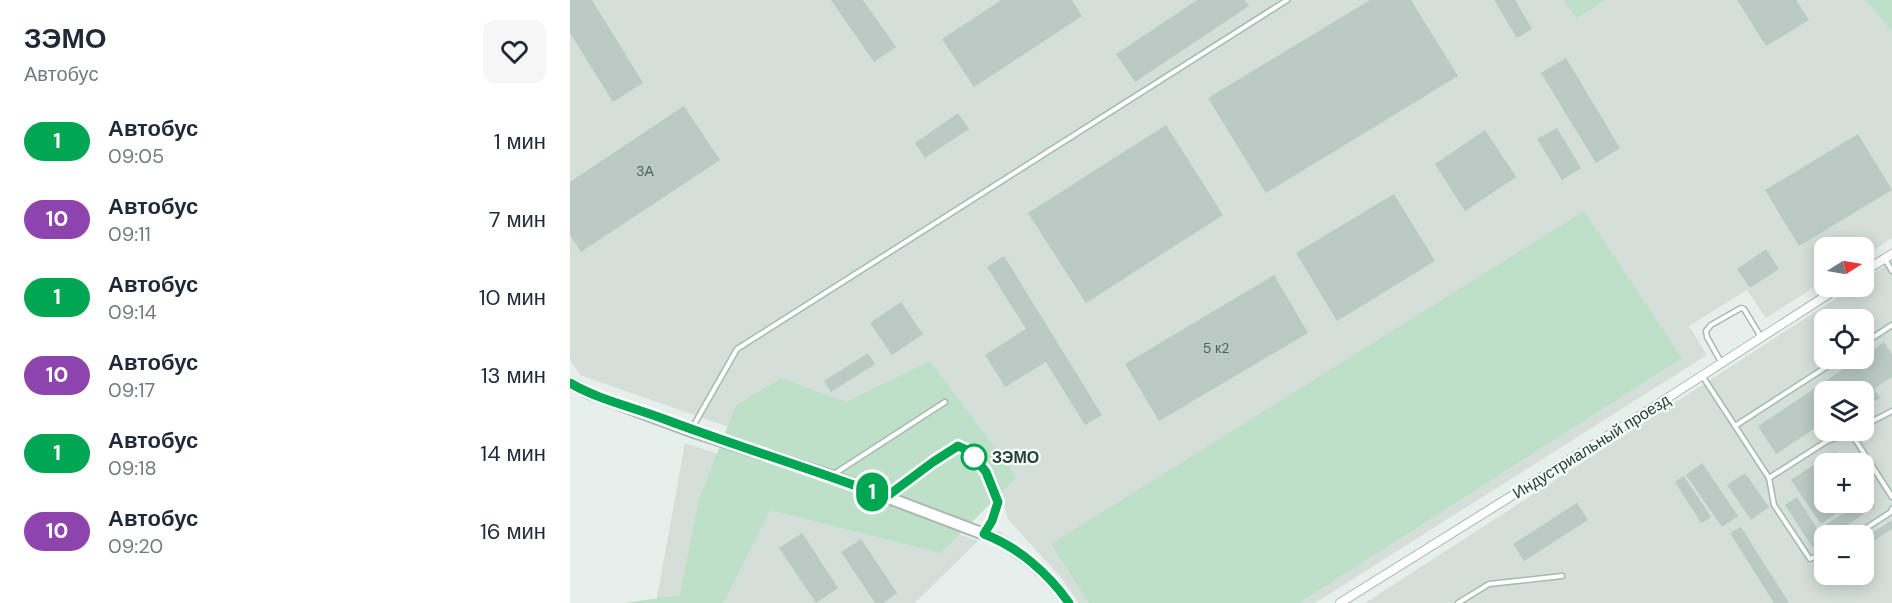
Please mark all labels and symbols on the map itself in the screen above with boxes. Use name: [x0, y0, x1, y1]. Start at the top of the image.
house number: 3А: [636, 162, 654, 180]
north arrow: [1814, 237, 1874, 297]
house number: 5 к2: [1203, 339, 1229, 357]
street label: Индустриальный проезд: [1508, 389, 1675, 504]
marker: ЗЭМО: [961, 444, 987, 470]
place label: ЗЭМО: [992, 447, 1039, 468]
line badge: 1: [852, 472, 892, 512]

